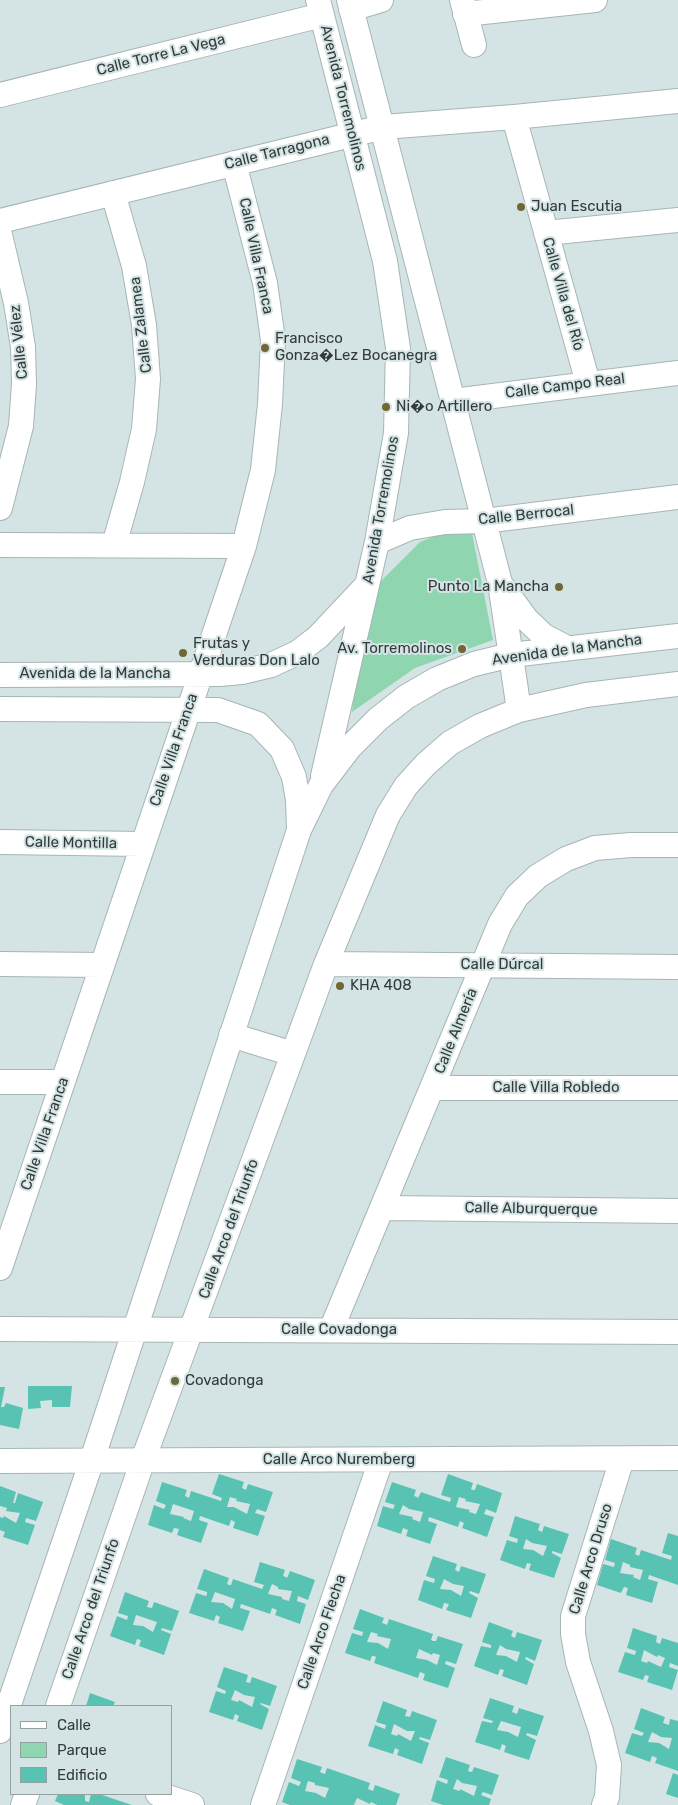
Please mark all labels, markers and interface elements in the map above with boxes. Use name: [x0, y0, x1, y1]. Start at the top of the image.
street label: Avenida Torremolinos: [316, 23, 370, 173]
street label: Calle Torre La Vega: [95, 30, 227, 80]
street label: Calle Tarragona: [223, 130, 331, 174]
street label: Calle Villa Franca: [235, 196, 277, 316]
place label: Juan Escutia: [531, 198, 622, 216]
marker: Juan Escutia: [515, 201, 527, 213]
street label: Calle Villa del Río: [538, 235, 588, 353]
street label: Calle Zalamea: [126, 276, 156, 374]
street label: Calle Vélez: [6, 304, 32, 380]
place label: Francisco Gonza�Lez Bocanegra: [275, 330, 437, 365]
marker: Francisco Gonza�Lez Bocanegra: [259, 342, 271, 354]
street label: Calle Campo Real: [504, 370, 626, 402]
place label: Ni�o Artillero: [396, 398, 492, 416]
marker: Ni�o Artillero: [380, 401, 392, 413]
street label: Avenida Torremolinos: [359, 435, 403, 585]
street label: Calle Berrocal: [477, 501, 575, 529]
place label: Punto La Mancha: [428, 578, 549, 596]
marker: Punto La Mancha: [553, 581, 565, 593]
street label: Avenida de la Mancha: [491, 631, 643, 669]
place label: Frutas y Verduras Don Lalo: [193, 635, 320, 670]
place label: Av. Torremolinos: [337, 640, 452, 658]
marker: Av. Torremolinos: [456, 643, 468, 655]
marker: Frutas y Verduras Don Lalo: [177, 647, 189, 659]
street label: Avenida de la Mancha: [19, 665, 171, 683]
street label: Calle Villa Franca: [146, 691, 202, 809]
street label: Calle Montilla: [25, 833, 117, 853]
street label: Calle Dúrcal: [461, 956, 543, 974]
place label: KHA 408: [350, 977, 412, 995]
marker: KHA 408: [334, 980, 346, 992]
street label: Calle Almería: [431, 986, 481, 1076]
street label: Calle Villa Franca: [17, 1075, 73, 1193]
street label: Calle Villa Robledo: [492, 1079, 620, 1097]
street label: Calle Arco del Triunfo: [195, 1157, 263, 1301]
street label: Calle Alburquerque: [464, 1199, 598, 1219]
street label: Calle Covadonga: [281, 1321, 397, 1339]
place label: Covadonga: [185, 1372, 263, 1390]
marker: Covadonga: [169, 1375, 181, 1387]
street label: Calle Arco Nuremberg: [263, 1451, 415, 1469]
street label: Calle Arco Druso: [566, 1501, 616, 1617]
street label: Calle Arco del Triunfo: [58, 1536, 124, 1682]
street label: Calle Arco Flecha: [294, 1572, 350, 1692]
legend: [10, 1705, 172, 1795]
text: Calle: [57, 1716, 91, 1734]
text: Parque: [57, 1741, 107, 1759]
text: Edificio: [57, 1766, 107, 1784]

